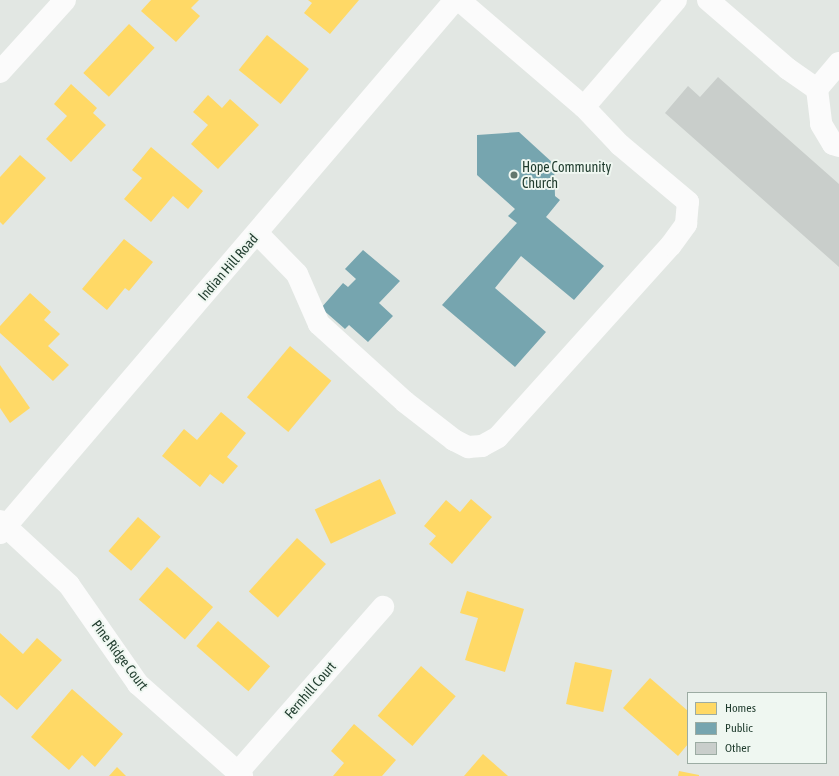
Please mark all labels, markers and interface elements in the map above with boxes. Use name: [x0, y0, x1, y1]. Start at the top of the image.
place label: Hope Community Church: [522, 159, 611, 192]
marker: Hope Community Church: [509, 170, 519, 180]
street label: Indian Hill Road: [194, 230, 262, 304]
street label: Pine Ridge Court: [88, 617, 152, 693]
street label: Fernhill Court: [281, 658, 339, 722]
legend: [687, 692, 827, 764]
text: Homes: [725, 701, 756, 715]
text: Public: [725, 721, 753, 735]
text: Other: [725, 741, 750, 755]

